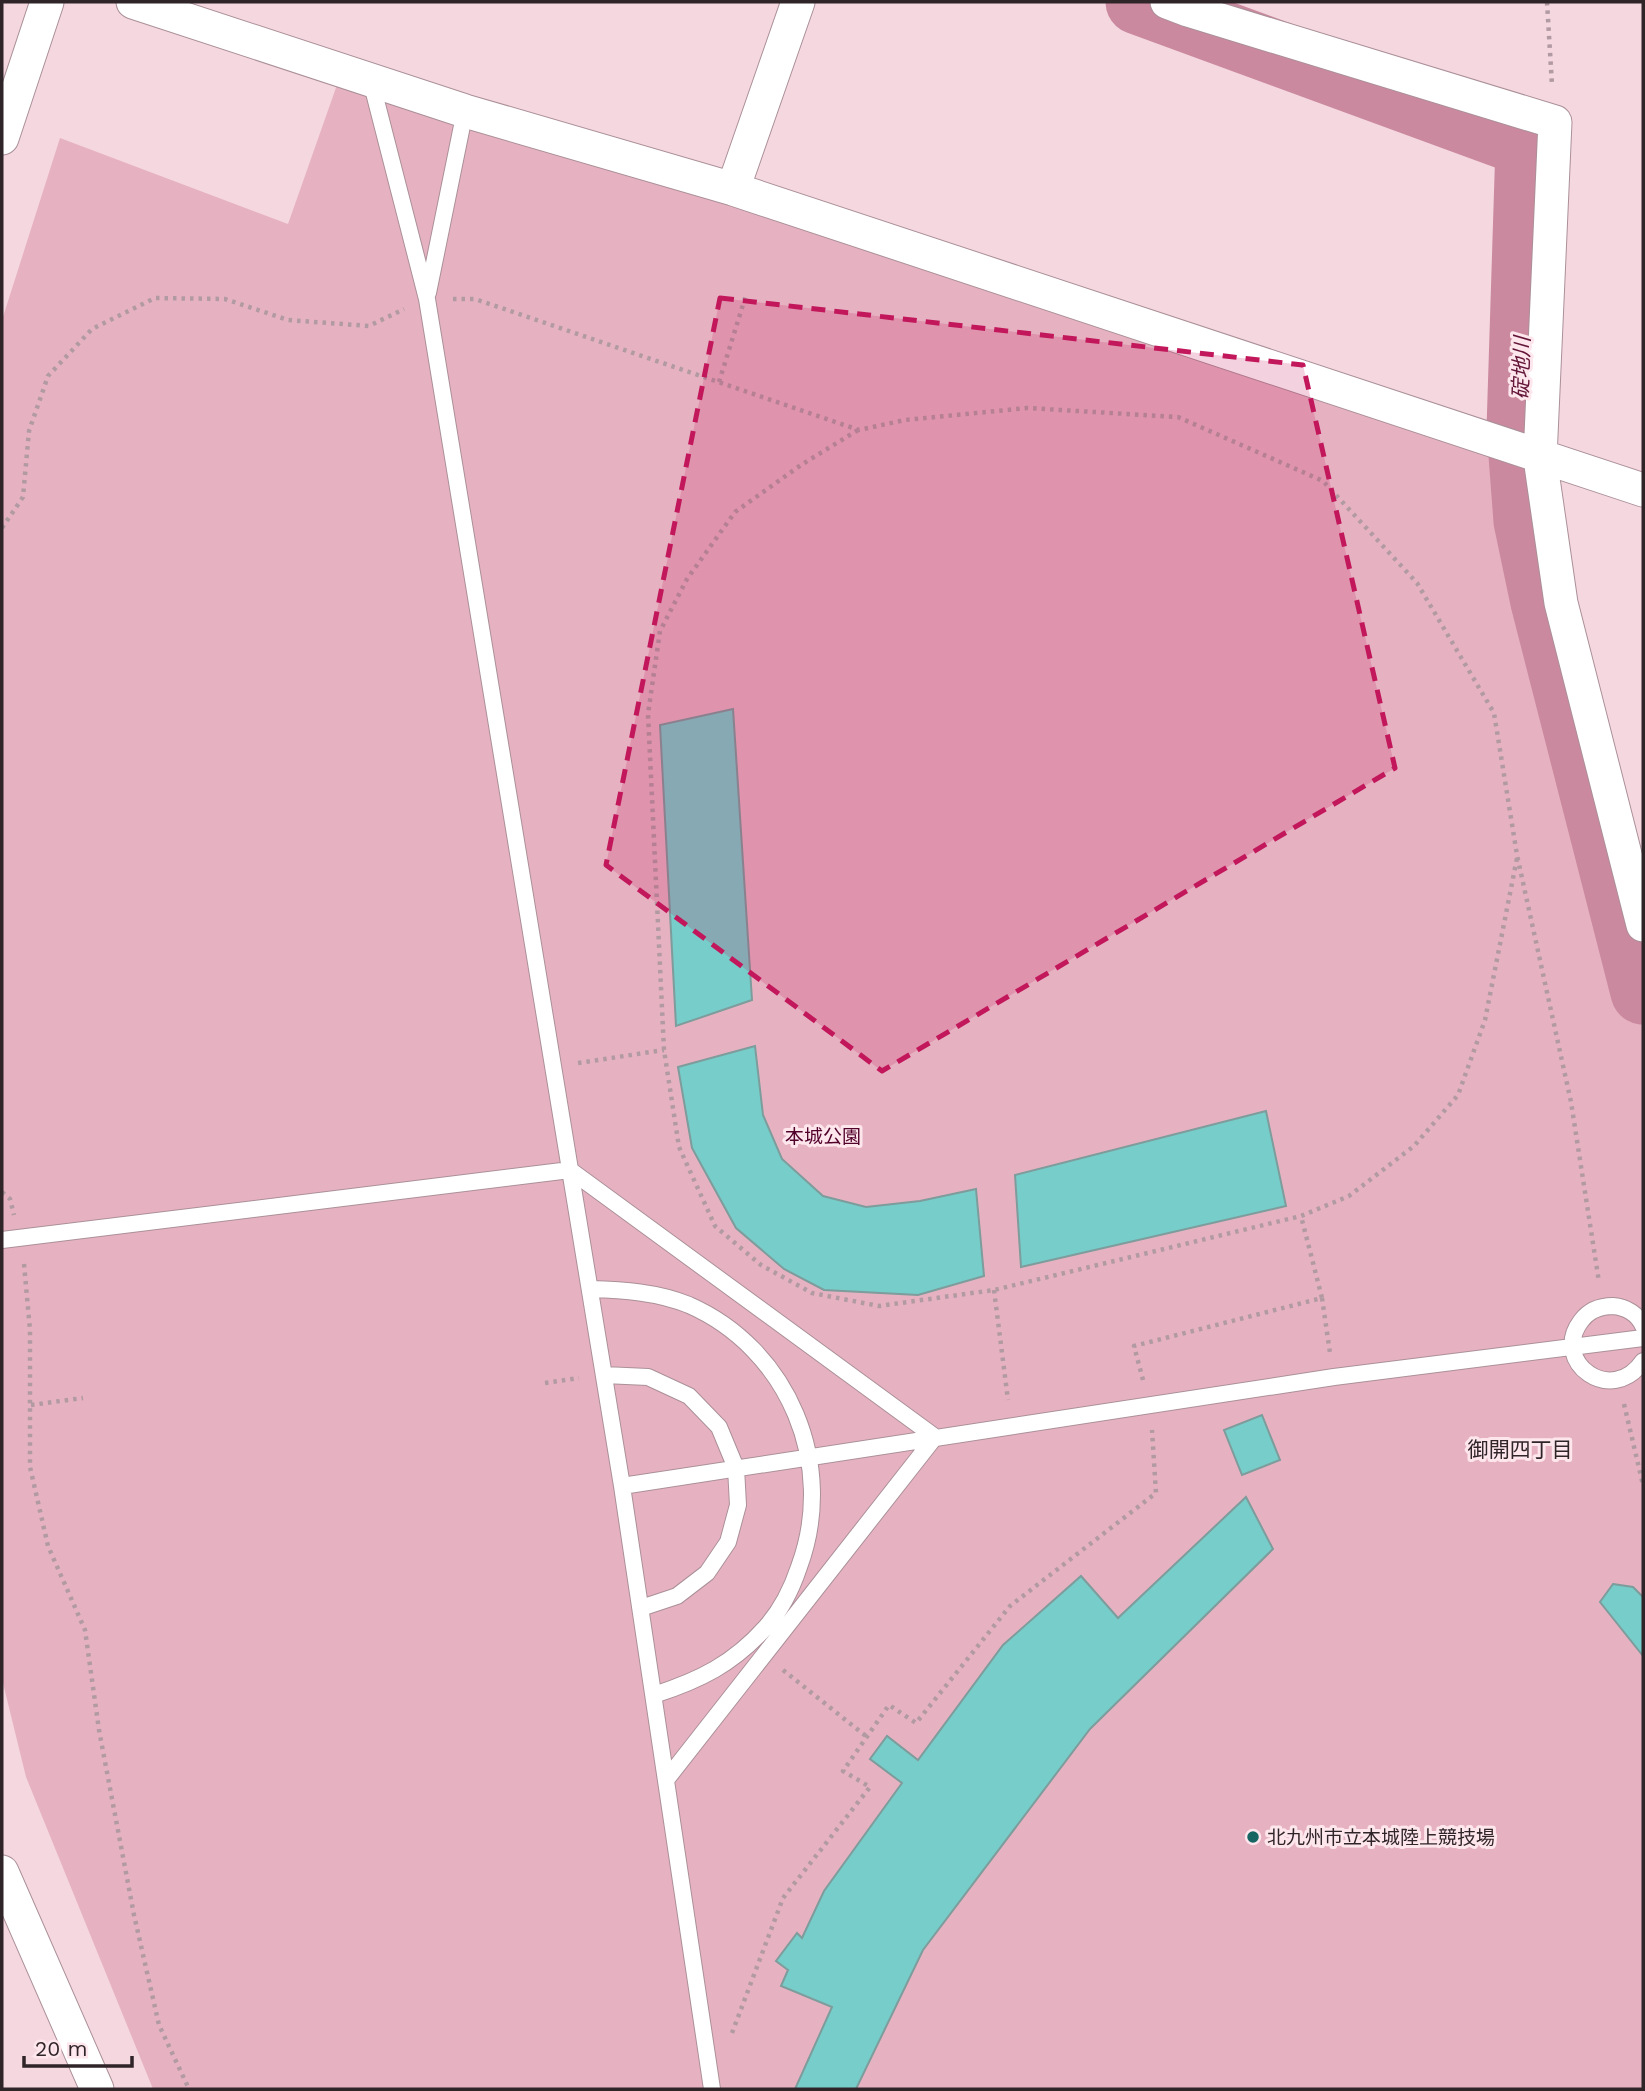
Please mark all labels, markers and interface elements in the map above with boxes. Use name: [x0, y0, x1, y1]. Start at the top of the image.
water label: 碇地川: [1507, 334, 1535, 400]
park label: 本城公園: [785, 1125, 861, 1148]
district label: 御開四丁目: [1468, 1437, 1573, 1462]
place label: 北九州市立本城陸上競技場: [1267, 1826, 1495, 1849]
marker: 北九州市立本城陸上競技場: [1245, 1829, 1261, 1845]
scale bar: [24, 2024, 133, 2068]
text: 20 m: [35, 2036, 87, 2061]

